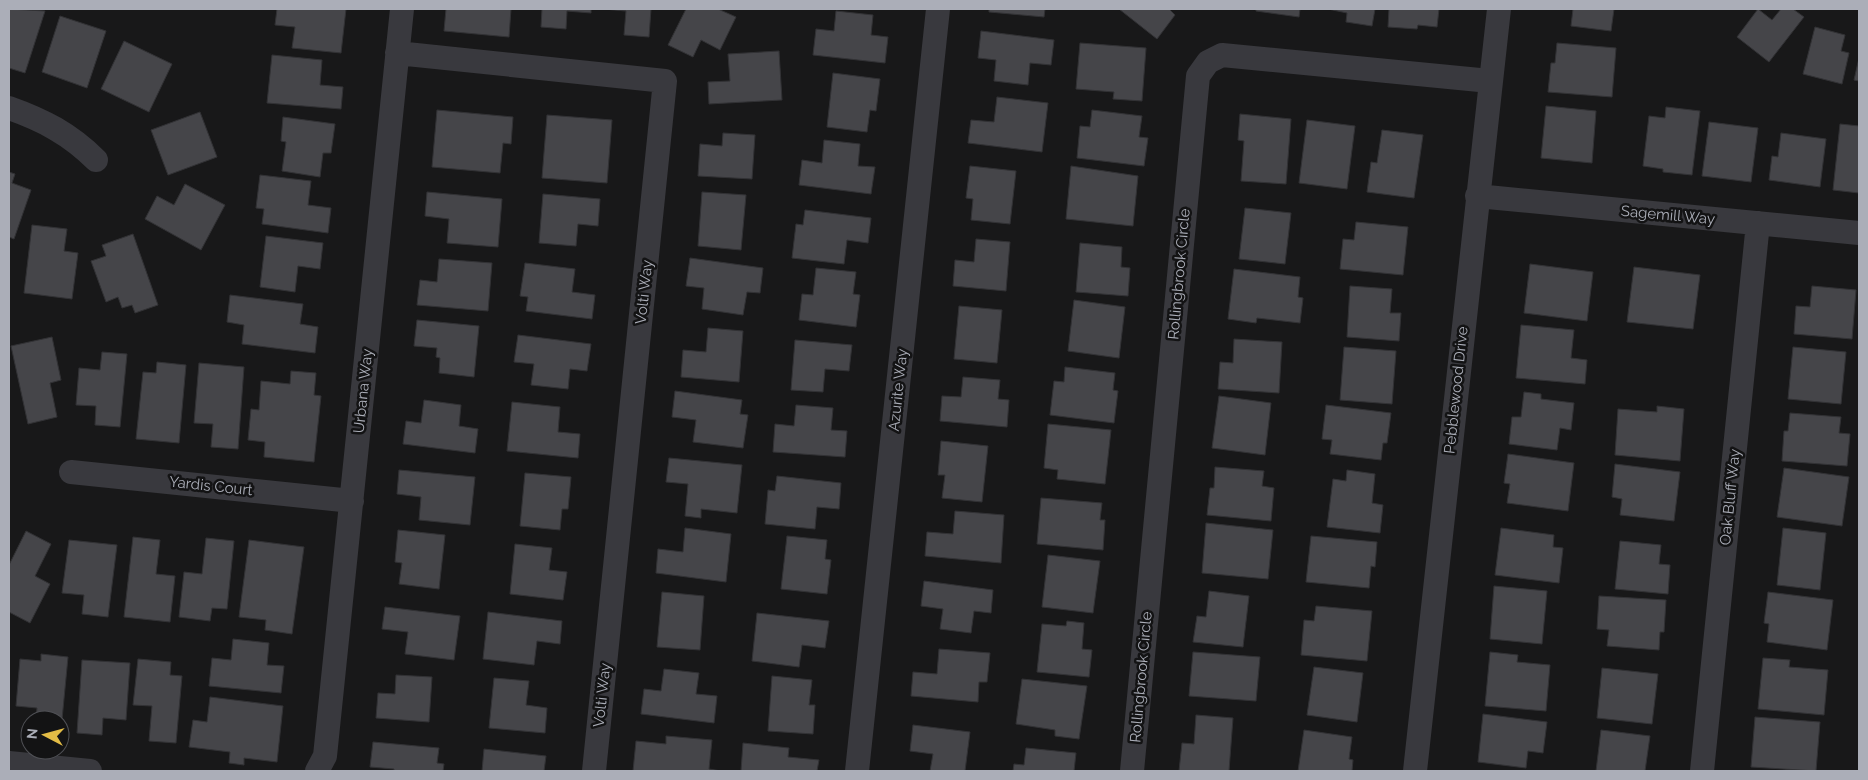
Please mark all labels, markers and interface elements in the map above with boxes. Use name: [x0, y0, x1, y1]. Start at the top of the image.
street label: Sagemill Way: [1620, 202, 1716, 228]
street label: Rollingbrook Circle: [1164, 208, 1194, 340]
street label: Volti Way: [632, 259, 656, 325]
street label: Pebblewood Drive: [1440, 325, 1472, 455]
street label: Urbana Way: [350, 348, 376, 434]
street label: Azurite Way: [885, 348, 911, 432]
street label: Oak Bluff Way: [1716, 448, 1744, 546]
street label: Yardis Court: [168, 473, 254, 499]
street label: Rollingbrook Circle: [1126, 611, 1156, 743]
street label: Volti Way: [590, 662, 614, 728]
north arrow: [20, 710, 70, 760]
text: N: [24, 727, 41, 740]

